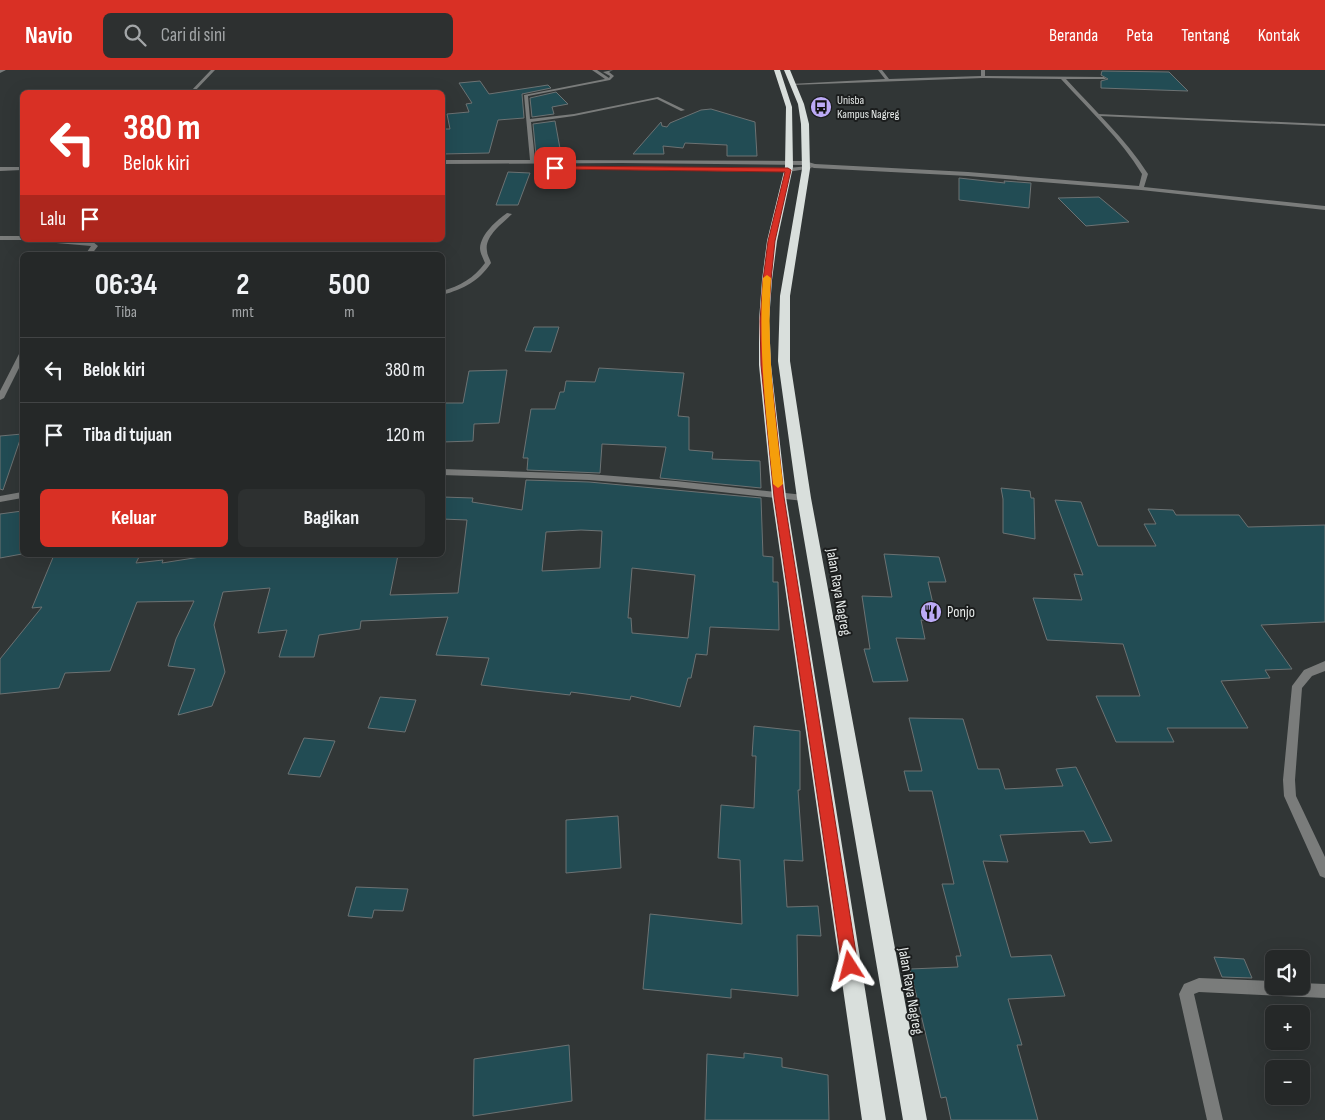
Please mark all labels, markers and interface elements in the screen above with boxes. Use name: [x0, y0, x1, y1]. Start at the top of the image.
search box: [103, 13, 453, 58]
text: Navio: [25, 21, 73, 50]
icon: search: [121, 21, 149, 49]
text: Cari di sini: [161, 24, 226, 47]
text: Beranda: [1049, 25, 1098, 46]
text: Peta: [1126, 25, 1153, 46]
text: Tentang: [1181, 25, 1230, 46]
text: Kontak: [1258, 25, 1300, 46]
place label: Unisba Kampus Nagreg: [837, 93, 899, 122]
bus stop icon: Unisba Kampus Nagreg: [809, 95, 833, 119]
text: 380 m: [123, 107, 201, 150]
icon: left: [40, 110, 105, 175]
pin: [534, 147, 576, 189]
text: Belok kiri: [123, 150, 190, 177]
icon: arrive: [541, 154, 569, 182]
icon: arrive: [76, 205, 104, 233]
text: Lalu: [40, 208, 66, 231]
text: 06:34: [95, 267, 157, 303]
text: 2: [236, 267, 249, 303]
text: 500: [329, 267, 370, 303]
text: Tiba: [115, 303, 137, 322]
text: mnt: [232, 303, 254, 322]
text: m: [344, 303, 355, 322]
icon: left: [40, 356, 68, 384]
text: Belok kiri: [83, 359, 145, 382]
text: 380 m: [385, 359, 425, 382]
icon: arrive: [40, 421, 68, 449]
text: Tiba di tujuan: [83, 424, 172, 447]
text: 120 m: [387, 424, 425, 447]
button: Keluar: [40, 489, 228, 547]
button: Bagikan: [238, 489, 425, 547]
street label: Jalan Raya Nagreg: [821, 546, 855, 637]
restaurant icon: Ponjo: [919, 600, 943, 624]
place label: Ponjo: [947, 603, 975, 622]
position arrow: [823, 939, 875, 991]
street label: Jalan Raya Nagreg: [893, 945, 927, 1036]
map controls: [1265, 950, 1310, 1105]
button: sound: [1265, 950, 1310, 995]
button: +: [1265, 1005, 1310, 1050]
button: −: [1265, 1060, 1310, 1105]

